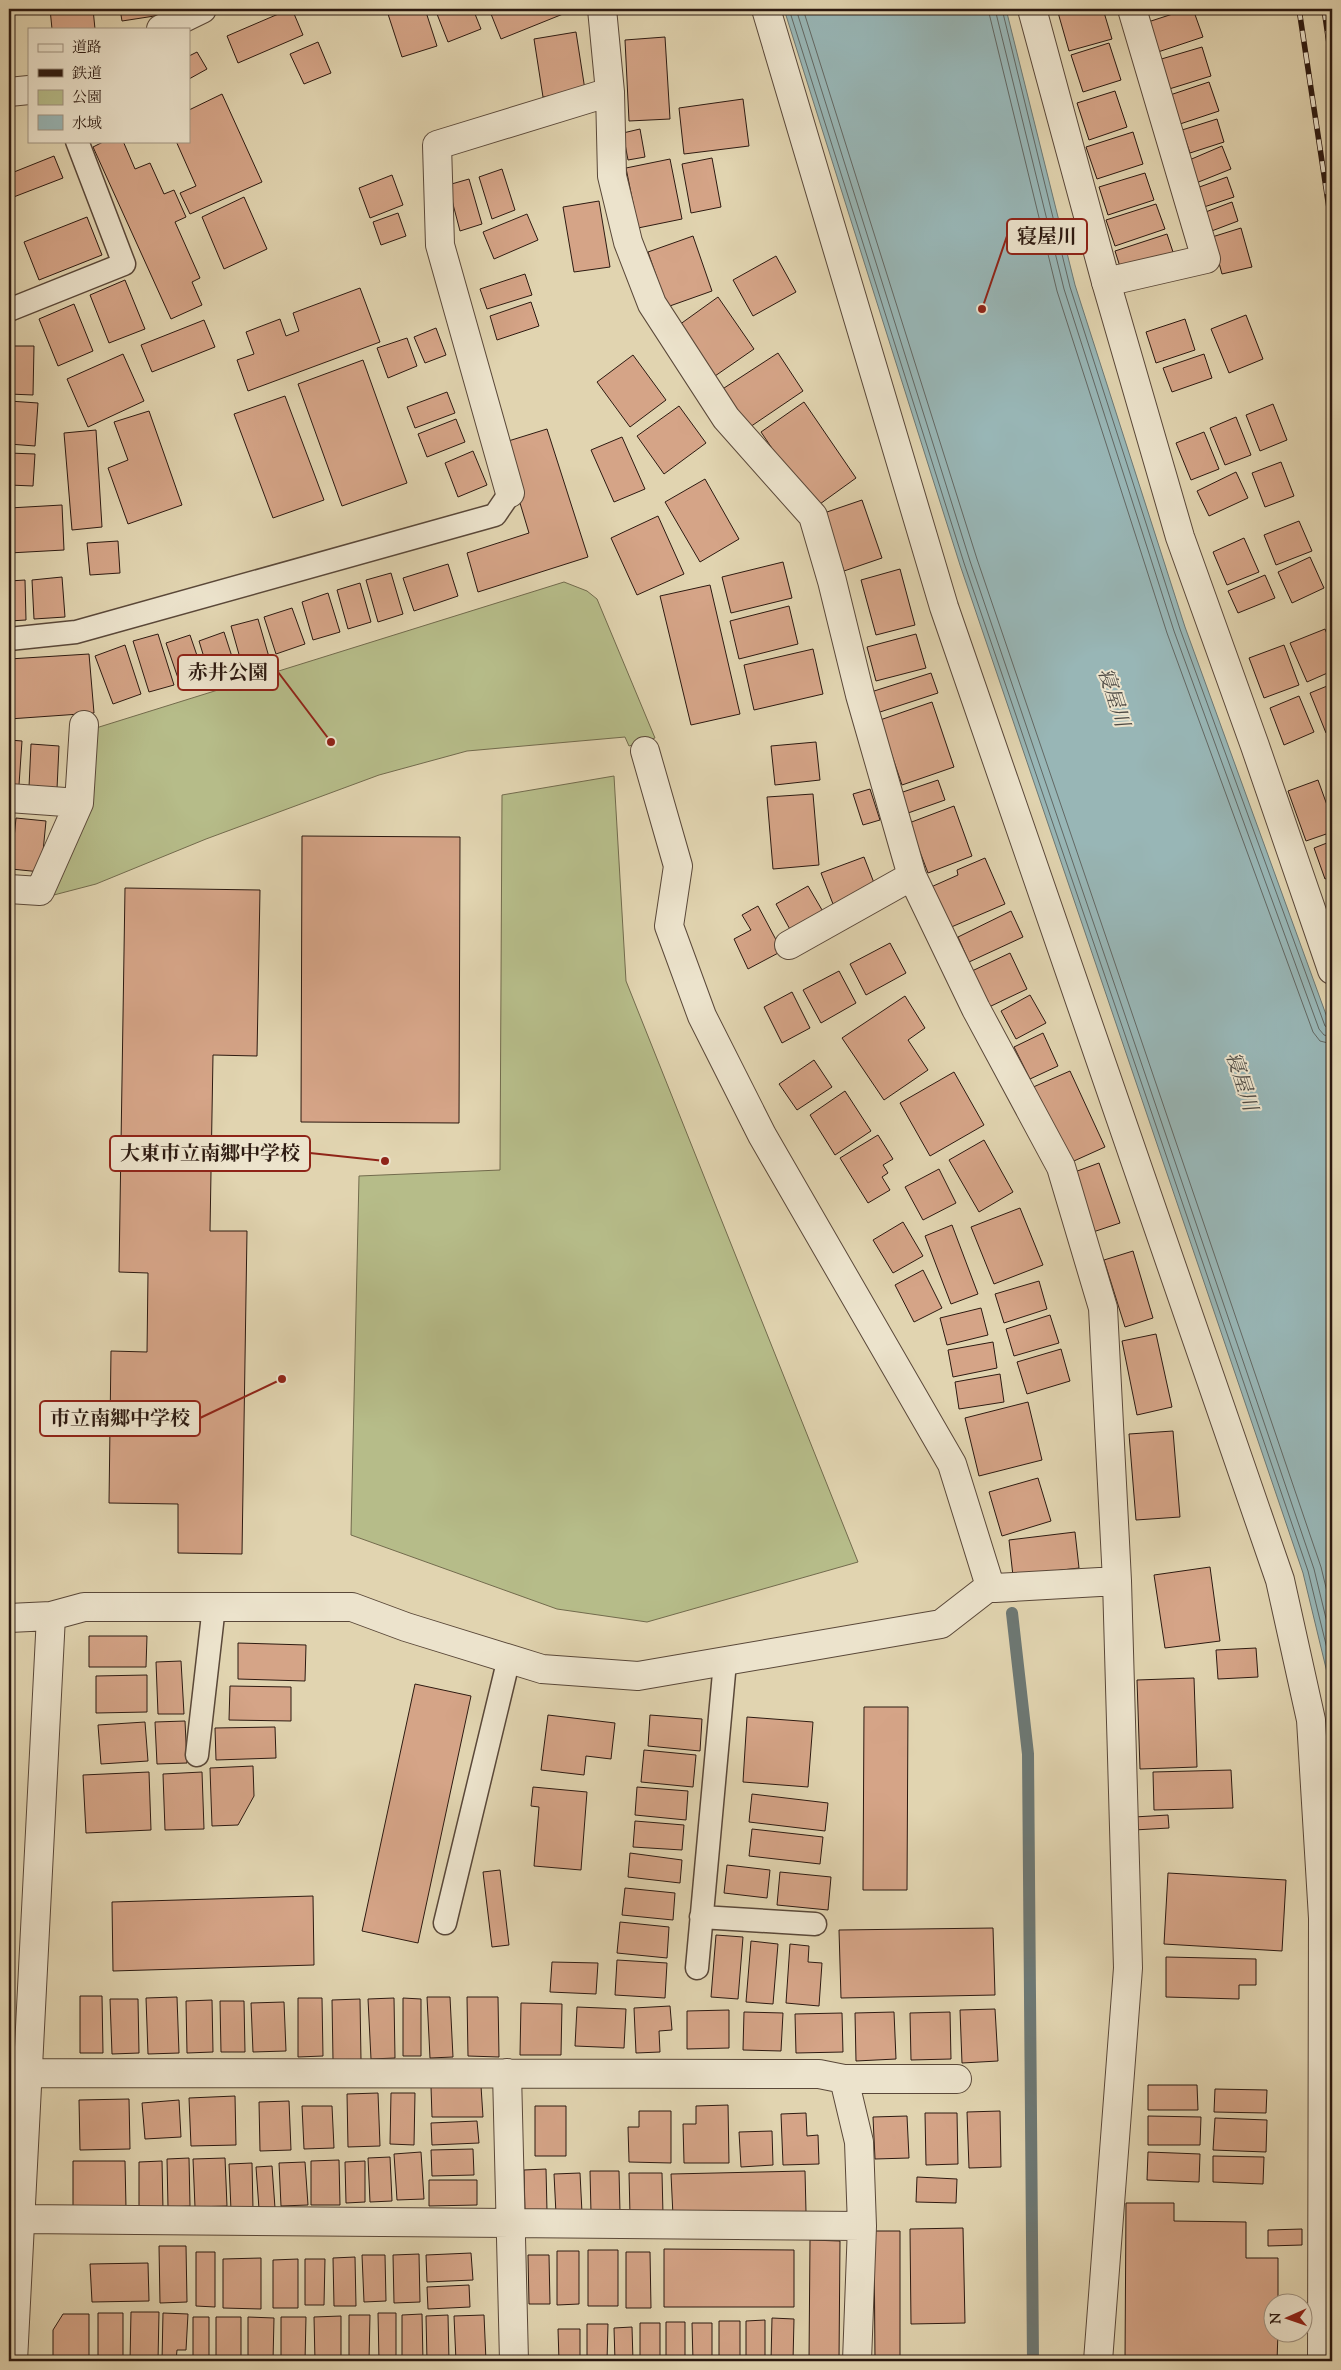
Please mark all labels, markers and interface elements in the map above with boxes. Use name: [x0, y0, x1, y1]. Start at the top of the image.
legend: [28, 28, 190, 142]
text: 道路: [72, 38, 102, 59]
text: 鉄道: [72, 64, 102, 85]
text: 公園: [72, 88, 102, 109]
text: 水域: [72, 114, 102, 135]
callout: 寝屋川: [1007, 219, 1087, 254]
text: 寝屋川: [1017, 224, 1077, 253]
callout: 赤井公園: [178, 655, 278, 690]
text: 赤井公園: [188, 660, 268, 689]
water label: 寝屋川: [1089, 665, 1136, 733]
water label: 寝屋川: [1217, 1049, 1264, 1117]
callout: 大東市立南郷中学校: [110, 1136, 310, 1171]
text: 大東市立南郷中学校: [120, 1141, 300, 1170]
callout: 市立南郷中学校: [40, 1401, 200, 1436]
text: 市立南郷中学校: [50, 1406, 190, 1435]
north arrow: [1264, 2292, 1314, 2342]
text: N: [1267, 2312, 1287, 2324]

